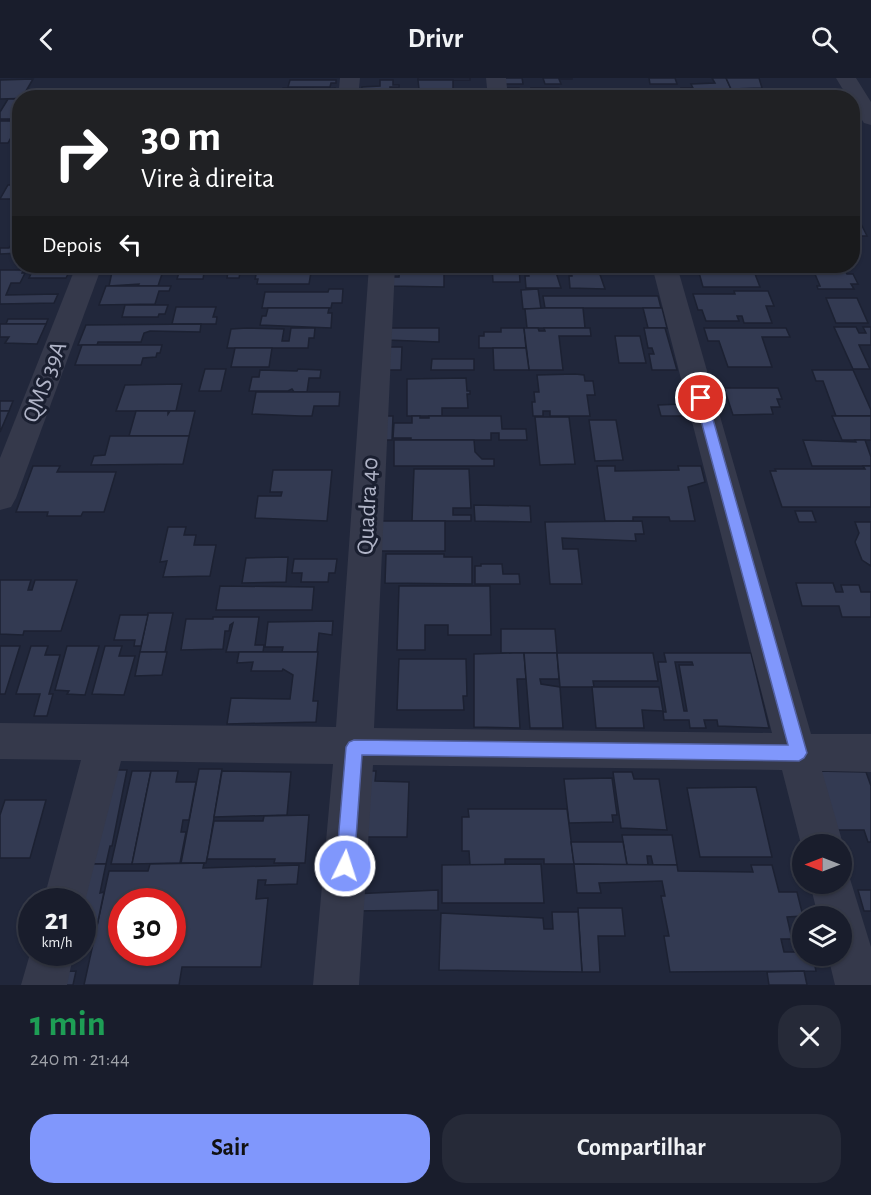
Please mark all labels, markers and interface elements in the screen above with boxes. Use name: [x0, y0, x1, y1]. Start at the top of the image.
icon: back: [30, 23, 63, 56]
icon: search: [808, 23, 841, 56]
text: Drivr: [408, 25, 463, 52]
icon: right: [42, 114, 120, 192]
text: 30 m: [141, 116, 221, 158]
text: Vire à direita: [141, 165, 275, 192]
icon: left: [114, 228, 147, 261]
text: Depois: [42, 234, 102, 256]
street label: QMS 39A: [19, 338, 71, 426]
pin: [675, 372, 726, 423]
icon: arrive: [684, 381, 717, 414]
street label: Quadra 40: [353, 457, 383, 555]
position arrow: [313, 834, 377, 898]
north arrow: [792, 834, 852, 894]
map controls: [792, 834, 852, 966]
speed limit sign: 30: [108, 888, 186, 966]
text: 21: [45, 905, 69, 935]
button: layers: [792, 906, 852, 966]
text: km/h: [42, 935, 72, 950]
button: close: [778, 1005, 841, 1068]
text: 1 min: [30, 1006, 106, 1042]
text: 240 m · 21:44: [30, 1049, 130, 1069]
button: Sair: [30, 1114, 430, 1183]
button: Compartilhar: [442, 1114, 841, 1183]

